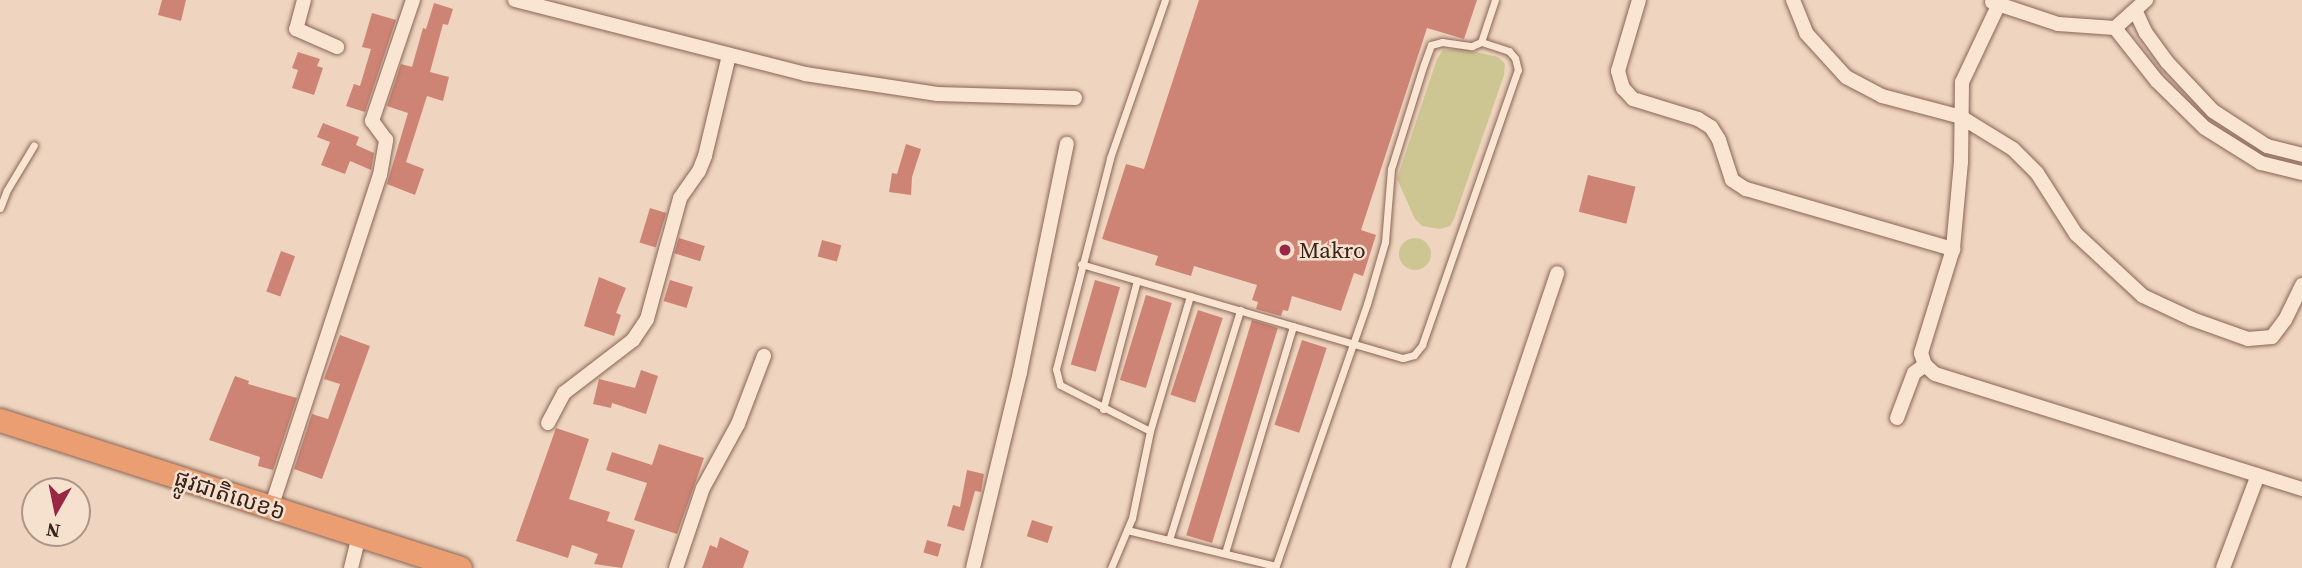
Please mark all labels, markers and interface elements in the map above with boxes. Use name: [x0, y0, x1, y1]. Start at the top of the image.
place label: Makro: [1299, 236, 1366, 264]
marker: Makro: [1277, 242, 1293, 258]
street label: ផ្លូវជាតិលេខ៦: [171, 464, 289, 526]
north arrow: [21, 477, 91, 547]
text: N: [44, 517, 62, 545]

